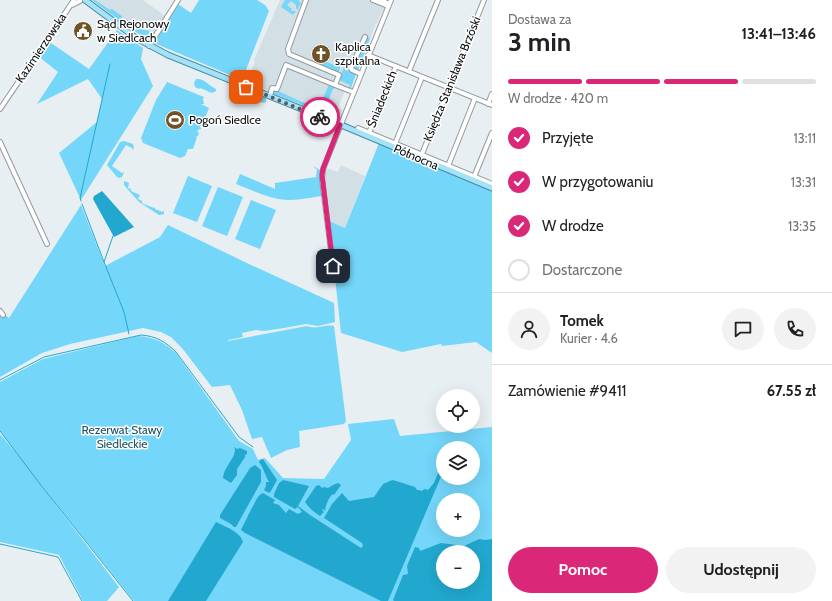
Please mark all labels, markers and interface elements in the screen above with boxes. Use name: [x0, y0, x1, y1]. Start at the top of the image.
street label: Kazimierzowska: [12, 10, 69, 85]
text: Dostawa za: [508, 11, 571, 27]
street label: Księdza Stanisława Brzóski: [420, 14, 483, 144]
place label: Sąd Rejonowy w Siedlcach: [97, 16, 169, 45]
public building icon: Sąd Rejonowy w Siedlcach: [72, 20, 94, 42]
text: 13:41–13:46: [742, 25, 816, 43]
text: 3 min: [508, 26, 571, 58]
place label: Kaplica szpitalna: [335, 39, 380, 68]
church icon: Kaplica szpitalna: [310, 43, 332, 65]
street label: Śniadeckich: [363, 68, 400, 130]
pin: [229, 70, 263, 104]
icon: bag: [235, 76, 257, 98]
text: W drodze · 420 m: [508, 90, 608, 106]
courier: [300, 97, 340, 137]
icon: bike: [309, 106, 331, 128]
sports icon: Pogoń Siedlce: [164, 109, 186, 131]
place label: Pogoń Siedlce: [189, 112, 261, 127]
icon: check: [508, 127, 530, 149]
text: Przyjęte: [542, 129, 593, 147]
text: 13:11: [794, 130, 816, 146]
street label: Północna: [391, 140, 441, 173]
icon: check: [508, 171, 530, 193]
text: W przygotowaniu: [542, 173, 653, 191]
text: 13:31: [791, 174, 816, 190]
icon: check: [508, 215, 530, 237]
text: W drodze: [542, 217, 604, 235]
text: 13:35: [788, 218, 816, 234]
pin: [316, 249, 350, 283]
icon: home: [322, 255, 344, 277]
text: Dostarczone: [542, 261, 622, 279]
button: person: [508, 308, 550, 350]
button: chat: [722, 308, 764, 350]
button: phone: [774, 308, 816, 350]
text: Tomek: [560, 312, 604, 330]
text: Kurier · 4.6: [560, 330, 618, 346]
text: Zamówienie #9411: [508, 382, 627, 400]
text: 67.55 zł: [767, 382, 816, 400]
map controls: [436, 389, 480, 589]
button: locate: [436, 389, 480, 433]
park label: Rezerwat Stawy Siedleckie: [82, 422, 162, 451]
button: layers: [436, 441, 480, 485]
button: +: [436, 493, 480, 537]
button: −: [436, 545, 480, 589]
button: Pomoc: [508, 547, 658, 593]
button: Udostępnij: [666, 547, 816, 593]

